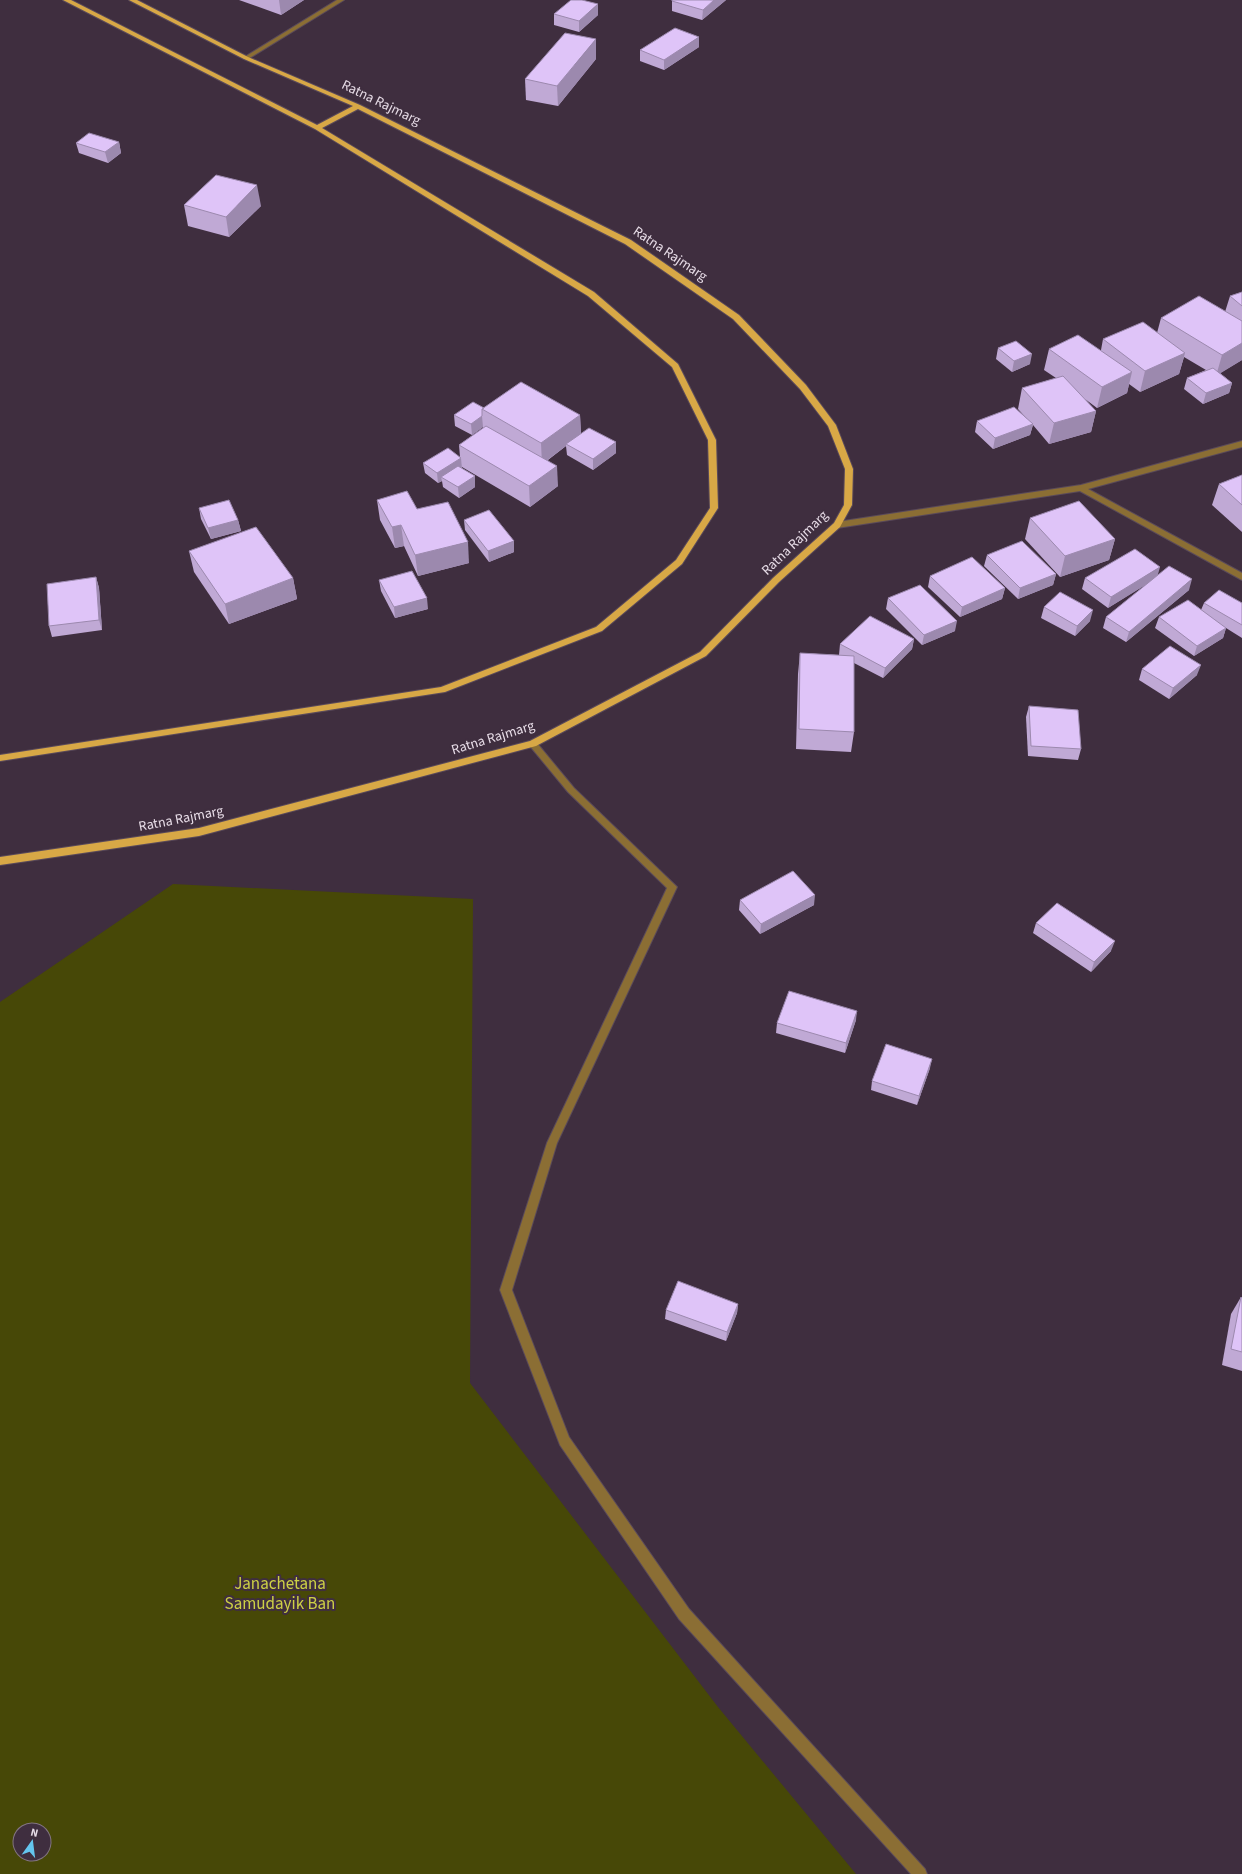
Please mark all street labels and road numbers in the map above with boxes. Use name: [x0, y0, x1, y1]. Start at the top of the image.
street label: Ratna Rajmarg: [338, 75, 424, 131]
street label: Ratna Rajmarg: [629, 222, 711, 286]
street label: Ratna Rajmarg: [757, 506, 833, 580]
street label: Ratna Rajmarg: [449, 716, 537, 760]
street label: Ratna Rajmarg: [137, 801, 225, 837]

